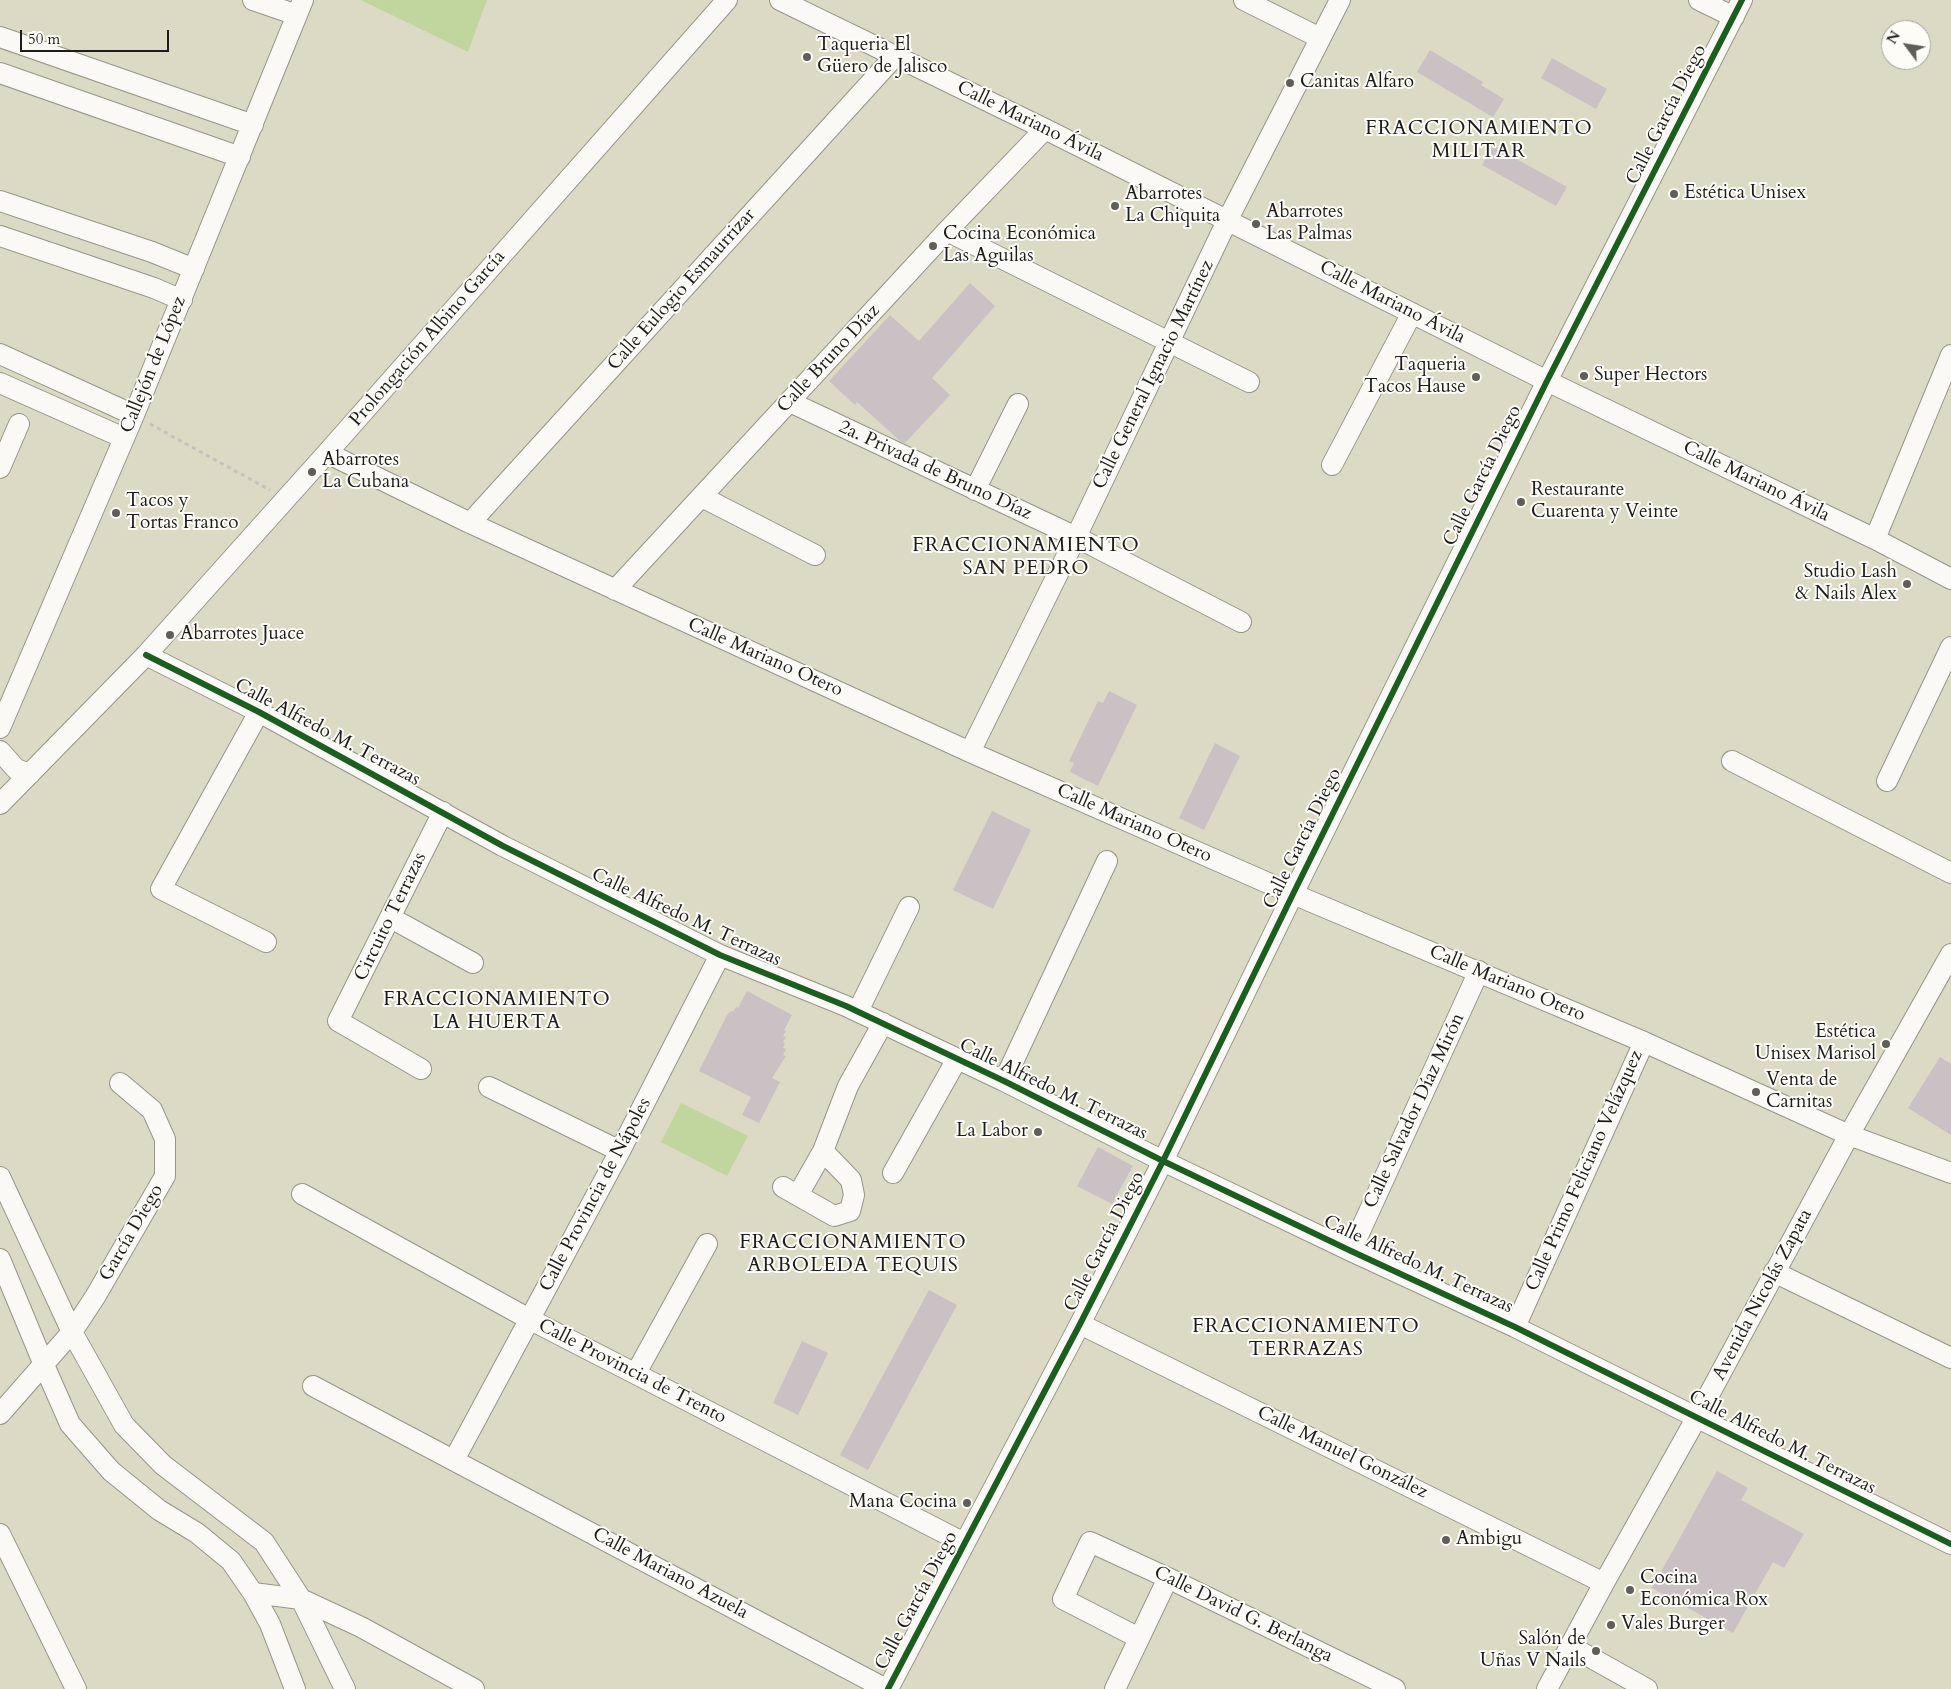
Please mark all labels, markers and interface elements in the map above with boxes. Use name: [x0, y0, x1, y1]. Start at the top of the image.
scale bar: [22, 20, 171, 52]
north arrow: [1881, 20, 1931, 70]
text: N: [1882, 27, 1905, 48]
text: 50 m: [28, 29, 60, 49]
place label: Taqueria El Güero de Jalisco: [817, 35, 947, 79]
street label: Calle García Diego: [1622, 41, 1712, 189]
marker: Taqueria El Güero de Jalisco: [801, 51, 813, 63]
place label: Canitas Alfaro: [1300, 72, 1414, 94]
street label: Calle Mariano Ávila: [953, 77, 1107, 167]
marker: Canitas Alfaro: [1284, 77, 1296, 89]
district label: FRACCIONAMIENTO MILITAR: [1363, 117, 1595, 164]
place label: Estética Unisex: [1684, 183, 1806, 205]
place label: Abarrotes La Chiquita: [1125, 184, 1220, 228]
marker: Estética Unisex: [1668, 188, 1680, 200]
marker: Abarrotes La Chiquita: [1109, 200, 1121, 212]
place label: Abarrotes Las Palmas: [1266, 202, 1352, 246]
street label: Calle Eulogio Esmaurrizar: [603, 204, 761, 376]
marker: Abarrotes Las Palmas: [1250, 218, 1262, 230]
place label: Cocina Económica Las Aguilas: [943, 224, 1096, 268]
marker: Cocina Económica Las Aguilas: [927, 240, 939, 252]
street label: Prolongación Albino García: [345, 246, 511, 432]
street label: Calle Mariano Ávila: [1315, 256, 1469, 350]
street label: Calle General Ignacio Martínez: [1088, 257, 1220, 493]
street label: Callejón de López: [116, 293, 192, 437]
street label: Calle Bruno Díaz: [773, 300, 885, 418]
place label: Taqueria Tacos Hause: [1364, 355, 1466, 399]
place label: Super Hectors: [1594, 365, 1707, 387]
marker: Super Hectors: [1578, 370, 1590, 382]
marker: Taqueria Tacos Hause: [1470, 371, 1482, 383]
street label: Calle García Diego: [1439, 402, 1527, 550]
street label: 2a. Privada de Bruno Díaz: [835, 416, 1035, 526]
street label: Calle Mariano Ávila: [1679, 437, 1833, 527]
place label: Abarrotes La Cubana: [322, 450, 409, 494]
marker: Abarrotes La Cubana: [306, 466, 318, 478]
place label: Restaurante Cuarenta y Veinte: [1531, 480, 1678, 524]
place label: Tacos y Tortas Franco: [126, 491, 239, 535]
marker: Restaurante Cuarenta y Veinte: [1515, 496, 1527, 508]
marker: Tacos y Tortas Franco: [110, 507, 122, 519]
district label: FRACCIONAMIENTO SAN PEDRO: [910, 534, 1142, 581]
place label: Studio Lash & Nails Alex: [1795, 562, 1897, 606]
marker: Studio Lash & Nails Alex: [1901, 578, 1913, 590]
street label: Calle Mariano Otero: [684, 614, 846, 702]
place label: Abarrotes Juace: [180, 624, 305, 646]
marker: Abarrotes Juace: [164, 629, 176, 641]
street label: Calle Alfredo M. Terrazas: [230, 674, 424, 792]
street label: Calle García Diego: [1259, 765, 1347, 913]
street label: Calle Mariano Otero: [1053, 780, 1215, 868]
street label: Circuito Terrazas: [350, 849, 432, 985]
street label: Calle Alfredo M. Terrazas: [587, 864, 785, 972]
street label: Calle Mariano Otero: [1426, 941, 1588, 1027]
district label: FRACCIONAMIENTO LA HUERTA: [381, 988, 613, 1035]
street label: Calle Salvador Díaz Mirón: [1360, 1010, 1470, 1212]
place label: Estética Unisex Marisol: [1755, 1022, 1876, 1066]
street label: Calle Alfredo M. Terrazas: [955, 1034, 1151, 1146]
marker: Estética Unisex Marisol: [1880, 1038, 1892, 1050]
street label: Calle Primo Feliciano Velázquez: [1522, 1047, 1648, 1295]
place label: Venta de Carnitas: [1766, 1070, 1837, 1114]
marker: Venta de Carnitas: [1750, 1086, 1762, 1098]
street label: Calle Provincia de Nápoles: [535, 1094, 657, 1296]
place label: La Labor: [956, 1121, 1028, 1143]
marker: La Labor: [1032, 1126, 1044, 1138]
street label: Calle García Diego: [1060, 1168, 1150, 1316]
street label: García Diego: [95, 1181, 169, 1285]
street label: Avenida Nicolás Zapata: [1708, 1206, 1818, 1384]
street label: Calle Alfredo M. Terrazas: [1319, 1211, 1517, 1319]
district label: FRACCIONAMIENTO ARBOLEDA TEQUIS: [737, 1231, 969, 1278]
street label: Calle Provincia de Trento: [534, 1315, 730, 1429]
district label: FRACCIONAMIENTO TERRAZAS: [1190, 1315, 1422, 1362]
street label: Calle Alfredo M. Terrazas: [1685, 1386, 1879, 1500]
street label: Calle Manuel González: [1253, 1402, 1431, 1504]
place label: Mana Cocina: [849, 1492, 957, 1514]
marker: Mana Cocina: [961, 1497, 973, 1509]
street label: Calle Mariano Azuela: [588, 1523, 752, 1625]
street label: Calle García Diego: [871, 1528, 963, 1674]
place label: Ambigu: [1456, 1529, 1522, 1551]
marker: Ambigu: [1440, 1534, 1452, 1546]
street label: Calle David G. Berlanga: [1150, 1562, 1336, 1668]
place label: Cocina Económica Rox: [1640, 1568, 1768, 1612]
marker: Cocina Económica Rox: [1624, 1584, 1636, 1596]
place label: Vales Burger: [1621, 1614, 1725, 1636]
marker: Vales Burger: [1605, 1619, 1617, 1631]
place label: Salón de Uñas V Nails: [1480, 1629, 1586, 1673]
marker: Salón de Uñas V Nails: [1590, 1645, 1602, 1657]

